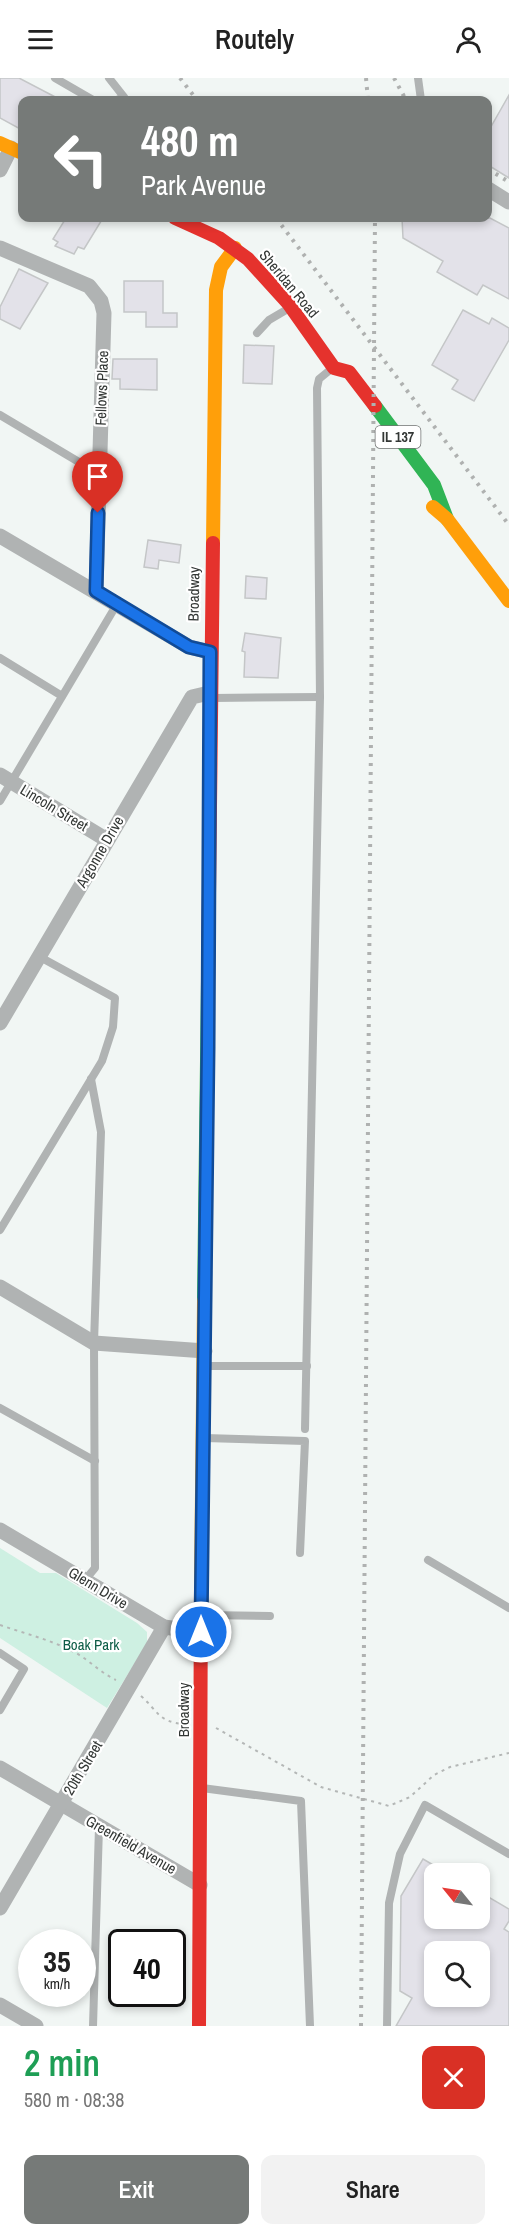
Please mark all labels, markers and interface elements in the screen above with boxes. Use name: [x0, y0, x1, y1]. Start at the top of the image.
text: Routely: [215, 21, 294, 57]
icon: menu: [24, 23, 57, 56]
icon: person: [452, 23, 485, 56]
text: 480 m: [141, 113, 239, 169]
icon: left: [42, 120, 120, 198]
text: Park Avenue: [141, 167, 266, 203]
street label: Sheridan Road: [255, 245, 324, 322]
street label: Fellows Place: [90, 350, 113, 426]
road number: IL 137: [376, 426, 420, 448]
pin: [72, 451, 123, 513]
icon: arrive: [81, 460, 114, 493]
street label: Broadway: [183, 566, 204, 622]
street label: Lincoln Street: [16, 779, 93, 836]
street label: Argonne Drive: [70, 812, 129, 892]
street label: Glenn Drive: [65, 1562, 132, 1614]
position arrow: [169, 1600, 233, 1664]
park label: Boak Park: [63, 1634, 120, 1655]
street label: Broadway: [173, 1682, 194, 1737]
street label: 20th Street: [58, 1736, 107, 1799]
street label: Greenfield Avenue: [82, 1810, 181, 1879]
north arrow: [424, 1863, 490, 1929]
map controls: [424, 1863, 490, 2007]
speed limit sign: 40: [108, 1929, 186, 2007]
text: 35: [43, 1941, 71, 1981]
button: search: [424, 1941, 490, 2007]
text: km/h: [44, 1973, 70, 1994]
text: 2 min: [24, 2039, 100, 2087]
button: close: [422, 2046, 485, 2109]
text: 580 m · 08:38: [24, 2086, 124, 2113]
button: Exit: [24, 2155, 249, 2224]
button: Share: [261, 2155, 485, 2224]

